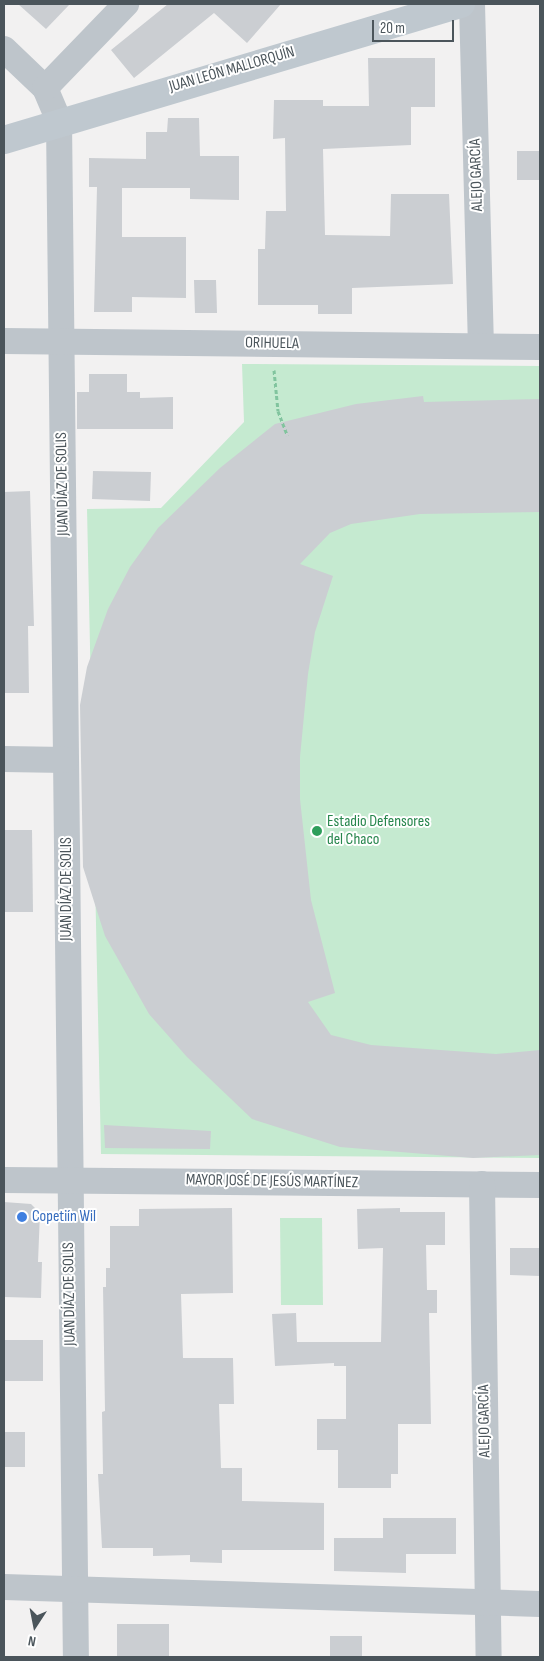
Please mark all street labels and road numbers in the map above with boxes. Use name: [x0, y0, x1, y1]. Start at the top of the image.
street label: JUAN LEÓN MALLORQUÍN: [167, 43, 297, 97]
street label: ALEJO GARCÍA: [466, 138, 488, 212]
street label: ORIHUELA: [245, 334, 299, 354]
street label: JUAN DÍAZ DE SOLIS: [52, 432, 74, 536]
street label: JUAN DÍAZ DE SOLIS: [57, 837, 77, 941]
street label: MAYOR JOSÉ DE JESÚS MARTÍNEZ: [186, 1171, 358, 1193]
street label: JUAN DÍAZ DE SOLIS: [59, 1242, 81, 1346]
street label: ALEJO GARCÍA: [475, 1384, 495, 1458]

